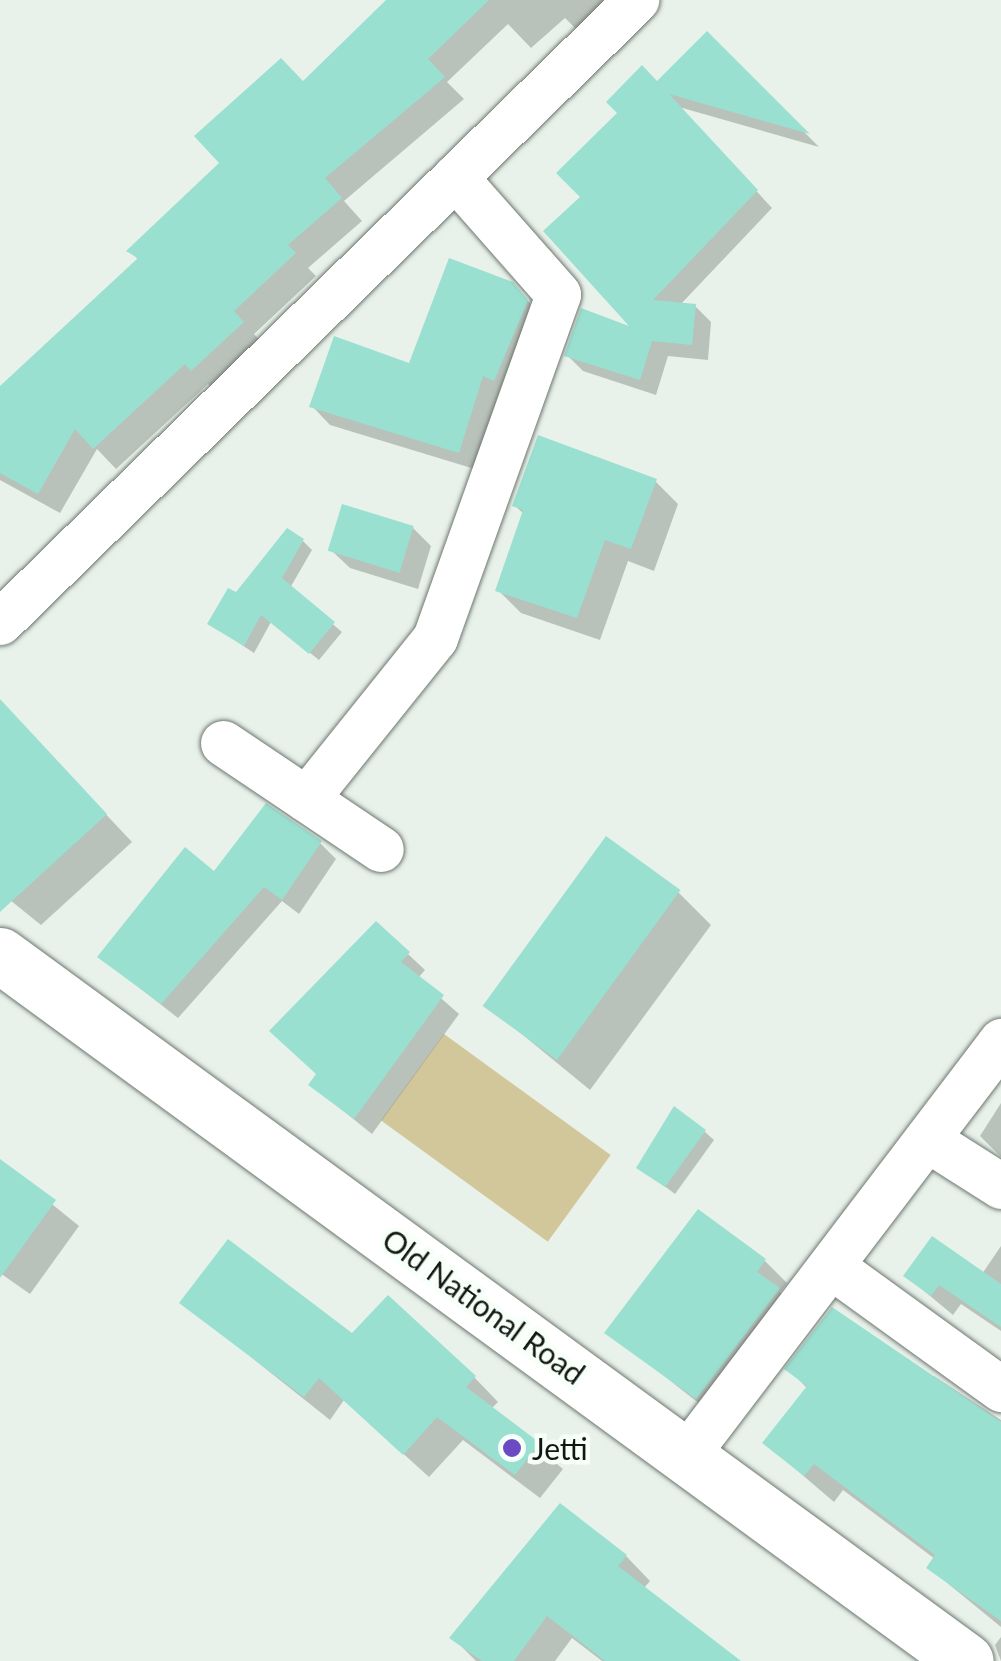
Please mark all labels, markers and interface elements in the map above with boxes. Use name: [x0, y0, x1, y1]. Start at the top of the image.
street label: Old National Road: [376, 1221, 592, 1391]
place label: Jetti: [532, 1430, 588, 1466]
marker: Jetti: [501, 1437, 523, 1459]

